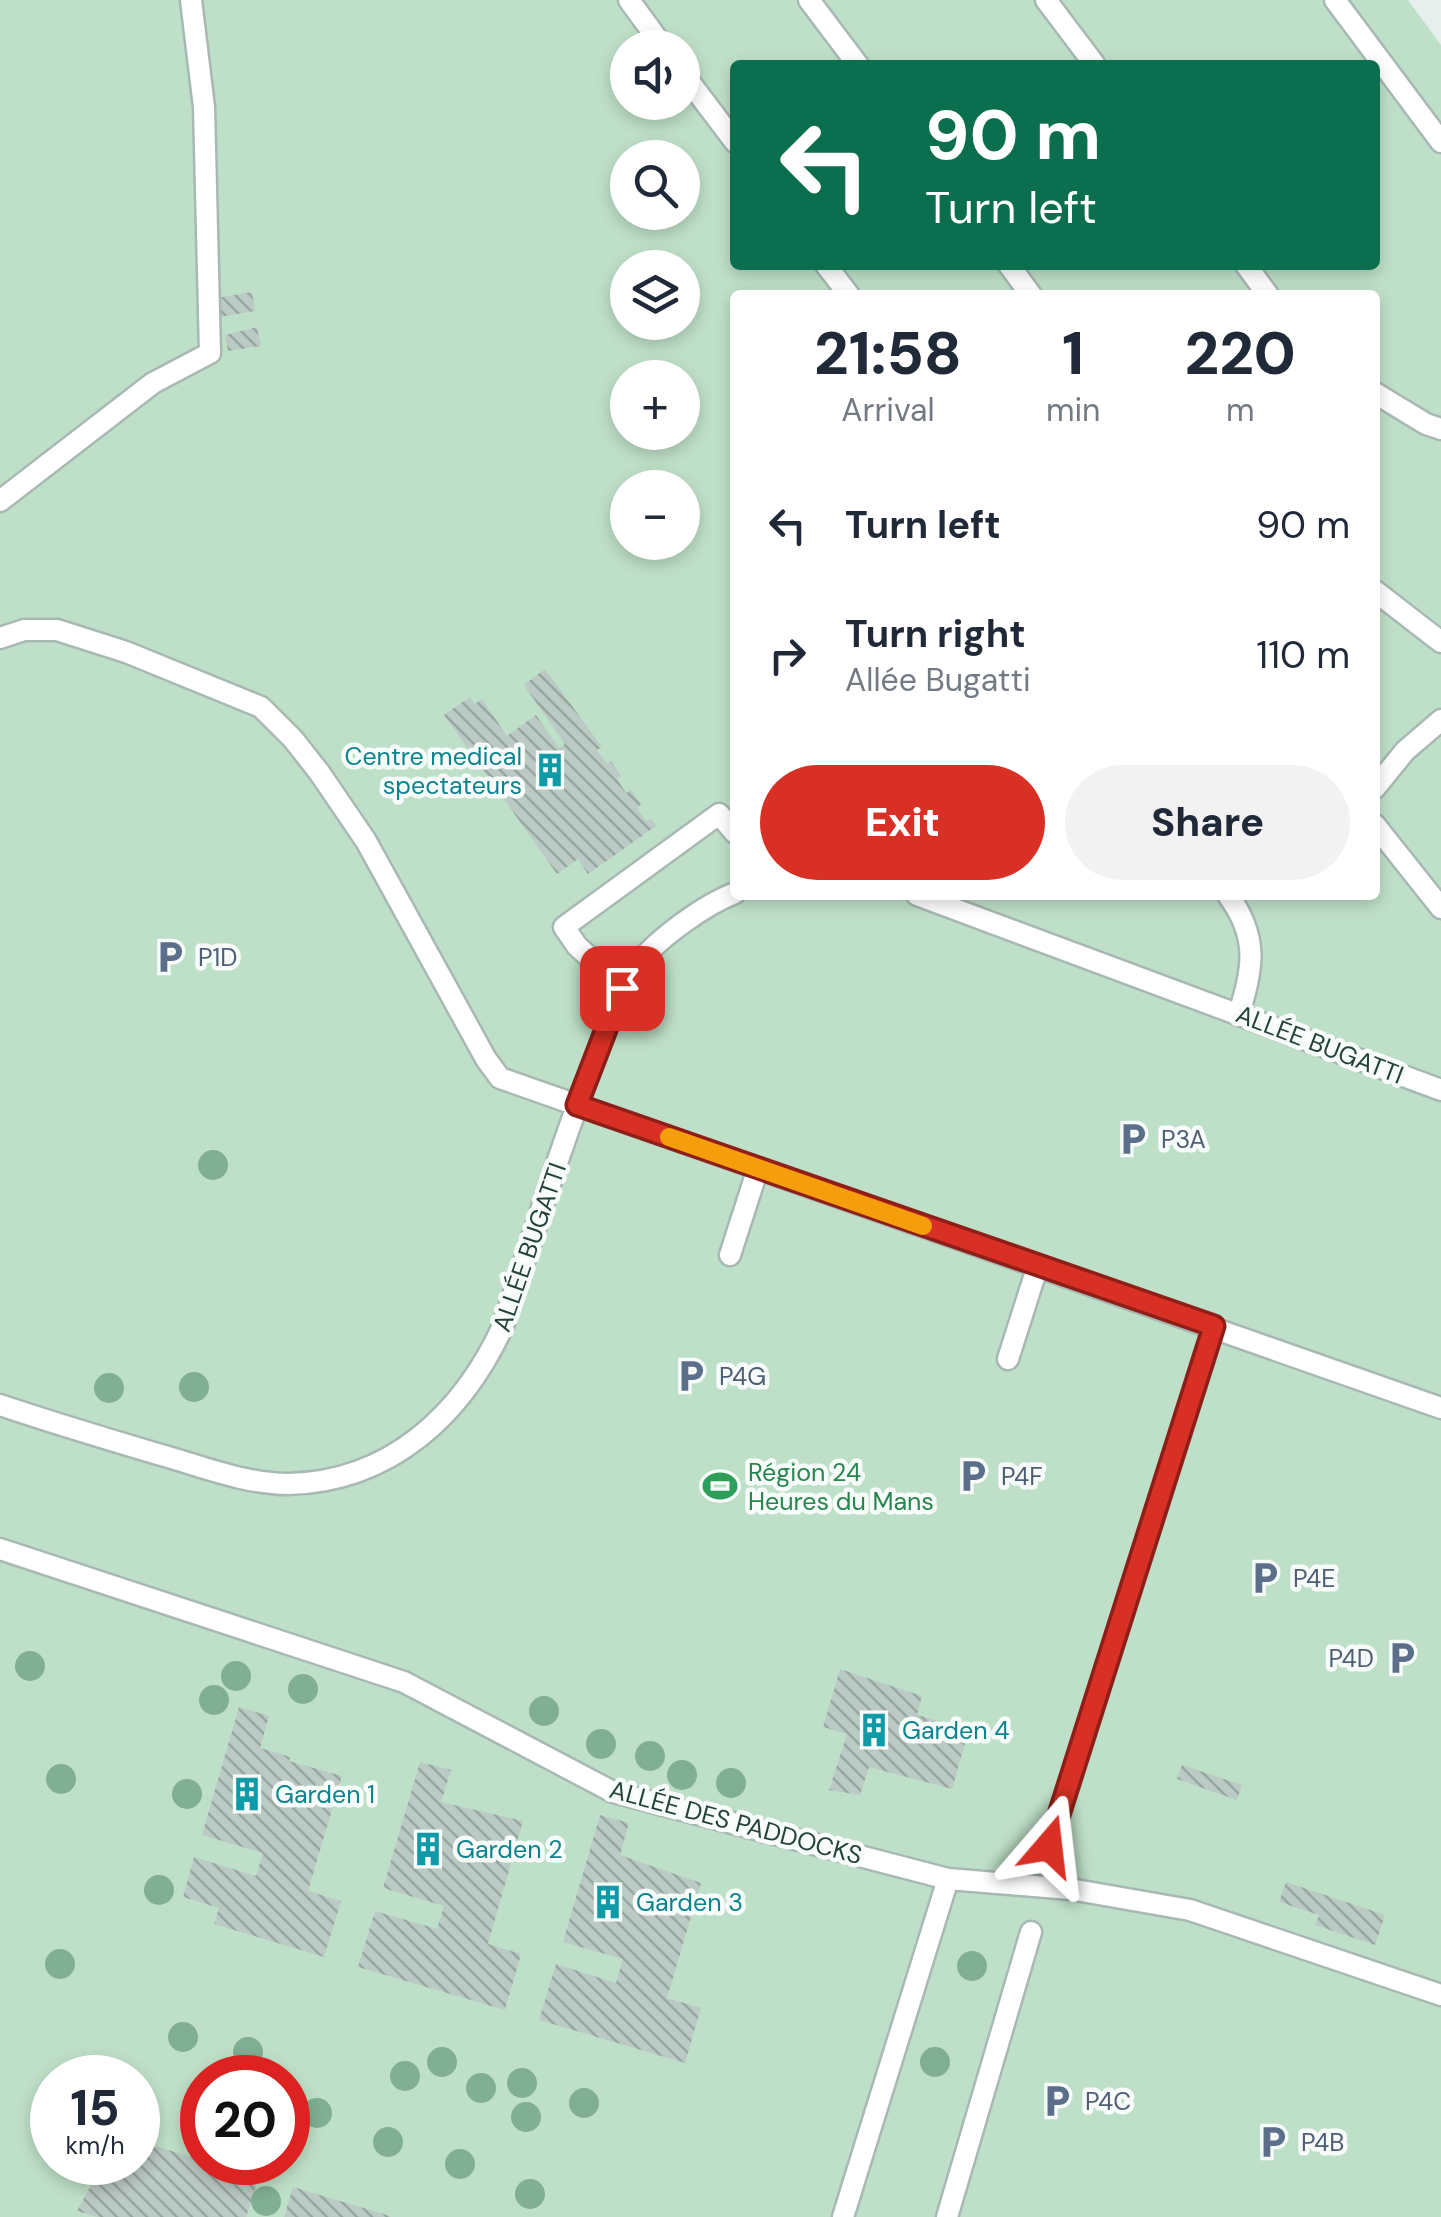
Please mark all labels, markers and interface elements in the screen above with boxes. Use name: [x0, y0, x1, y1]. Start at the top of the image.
map controls: [610, 30, 700, 560]
button: sound: [610, 30, 700, 120]
text: 90 m: [925, 90, 1101, 181]
icon: left: [760, 100, 890, 230]
button: search: [610, 140, 700, 230]
text: Turn left: [925, 178, 1097, 237]
button: layers: [610, 250, 700, 340]
text: 21:58: [814, 314, 962, 393]
text: 1: [1062, 314, 1084, 393]
text: 220: [1184, 314, 1296, 393]
button: +: [610, 360, 700, 450]
text: Arrival: [841, 389, 935, 431]
text: min: [1046, 389, 1100, 431]
text: m: [1226, 389, 1254, 431]
button: −: [610, 470, 700, 560]
icon: left: [760, 498, 815, 553]
text: Turn left: [845, 500, 1001, 550]
text: 90 m: [1256, 500, 1350, 550]
text: Turn right: [845, 609, 1026, 659]
icon: right: [760, 628, 815, 683]
text: 110 m: [1256, 630, 1350, 680]
text: Allée Bugatti: [845, 659, 1031, 701]
place label: Centre medical spectateurs: [344, 740, 522, 802]
building icon: Centre medical spectateurs: [531, 751, 569, 789]
button: Exit: [760, 765, 1045, 880]
button: Share: [1065, 765, 1350, 880]
parking icon: P1D: [151, 938, 189, 976]
place label: P1D: [198, 941, 238, 974]
pin: [580, 946, 665, 1031]
icon: arrive: [595, 961, 650, 1016]
street label: ALLÉE BUGATTI: [1231, 997, 1408, 1092]
parking icon: P3A: [1114, 1120, 1152, 1158]
place label: P3A: [1161, 1123, 1206, 1156]
street label: ALLÉE BUGATTI: [485, 1158, 574, 1336]
parking icon: P4G: [672, 1357, 710, 1395]
place label: P4G: [719, 1360, 766, 1393]
place label: Région 24 Heures du Mans: [748, 1456, 934, 1518]
parking icon: P4F: [954, 1457, 992, 1495]
place label: P4F: [1001, 1460, 1043, 1493]
sports icon: Région 24 Heures du Mans: [701, 1467, 739, 1505]
parking icon: P4E: [1246, 1559, 1284, 1597]
place label: P4E: [1293, 1562, 1335, 1595]
parking icon: P4D: [1383, 1639, 1421, 1677]
place label: P4D: [1329, 1642, 1374, 1675]
building icon: Garden 4: [855, 1711, 893, 1749]
place label: Garden 4: [902, 1714, 1009, 1747]
street label: ALLÉE DES PADDOCKS: [606, 1773, 866, 1872]
building icon: Garden 1: [228, 1775, 266, 1813]
place label: Garden 1: [275, 1778, 375, 1811]
position arrow: [997, 1794, 1101, 1898]
building icon: Garden 2: [409, 1830, 447, 1868]
place label: Garden 2: [456, 1833, 563, 1866]
building icon: Garden 3: [589, 1883, 627, 1921]
place label: Garden 3: [636, 1886, 743, 1919]
speed limit sign: 20: [180, 2055, 310, 2185]
text: 15: [70, 2075, 120, 2141]
parking icon: P4C: [1038, 2082, 1076, 2120]
place label: P4C: [1085, 2085, 1131, 2118]
parking icon: P4B: [1254, 2123, 1292, 2161]
place label: P4B: [1301, 2126, 1344, 2159]
text: km/h: [65, 2129, 125, 2162]

